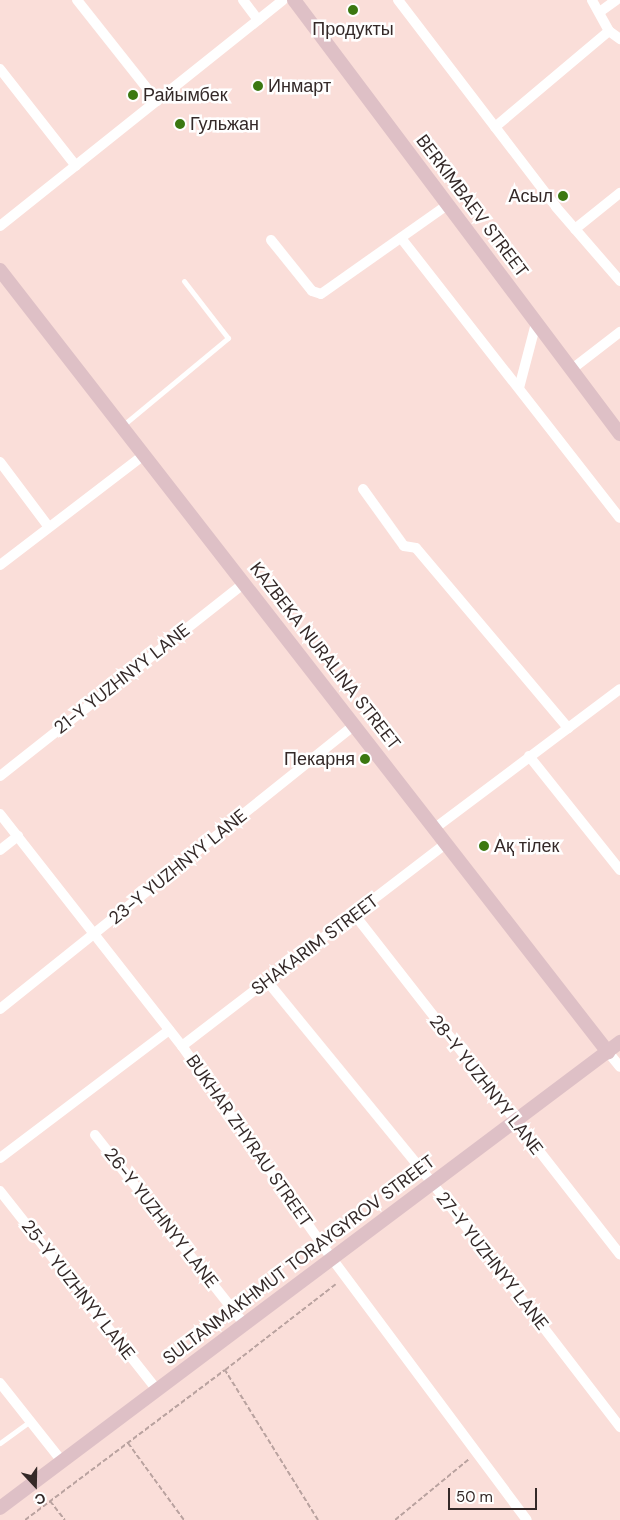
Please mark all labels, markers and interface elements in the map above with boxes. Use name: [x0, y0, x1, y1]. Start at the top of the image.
marker: Продукты: [347, 4, 359, 16]
place label: Продукты: [312, 18, 394, 40]
place label: Инмарт: [268, 75, 331, 97]
marker: Инмарт: [252, 80, 264, 92]
place label: Райымбек: [143, 84, 228, 106]
marker: Райымбек: [127, 89, 139, 101]
place label: Гульжан: [190, 113, 259, 135]
marker: Гульжан: [174, 118, 186, 130]
street label: BERKIMBAEV STREET: [411, 131, 533, 281]
place label: Асыл: [509, 185, 553, 207]
marker: Асыл: [557, 190, 569, 202]
street label: KAZBEKA NURALINA STREET: [245, 558, 405, 754]
street label: 21-Y YUZHNYY LANE: [50, 619, 194, 739]
place label: Пекарня: [284, 748, 355, 770]
marker: Пекарня: [359, 753, 371, 765]
street label: 23-Y YUZHNYY LANE: [105, 805, 251, 929]
place label: Ақ тілек: [494, 835, 559, 857]
marker: Ақ тілек: [478, 840, 490, 852]
street label: SHAKARIM STREET: [247, 890, 383, 1000]
street label: 28-Y YUZHNYY LANE: [425, 1011, 547, 1159]
street label: BUKHAR ZHYRAU STREET: [181, 1051, 317, 1231]
street label: 26-Y YUZHNYY LANE: [100, 1144, 222, 1292]
street label: SULTANMAKHMUT TORAYGYROV STREET: [159, 1151, 439, 1369]
street label: 27-Y YUZHNYY LANE: [431, 1188, 553, 1334]
street label: 25-Y YUZHNYY LANE: [17, 1216, 139, 1364]
north arrow: [10, 1460, 60, 1510]
scale bar: [450, 1478, 539, 1510]
text: 50 m: [456, 1487, 493, 1507]
text: С: [32, 1489, 48, 1509]

